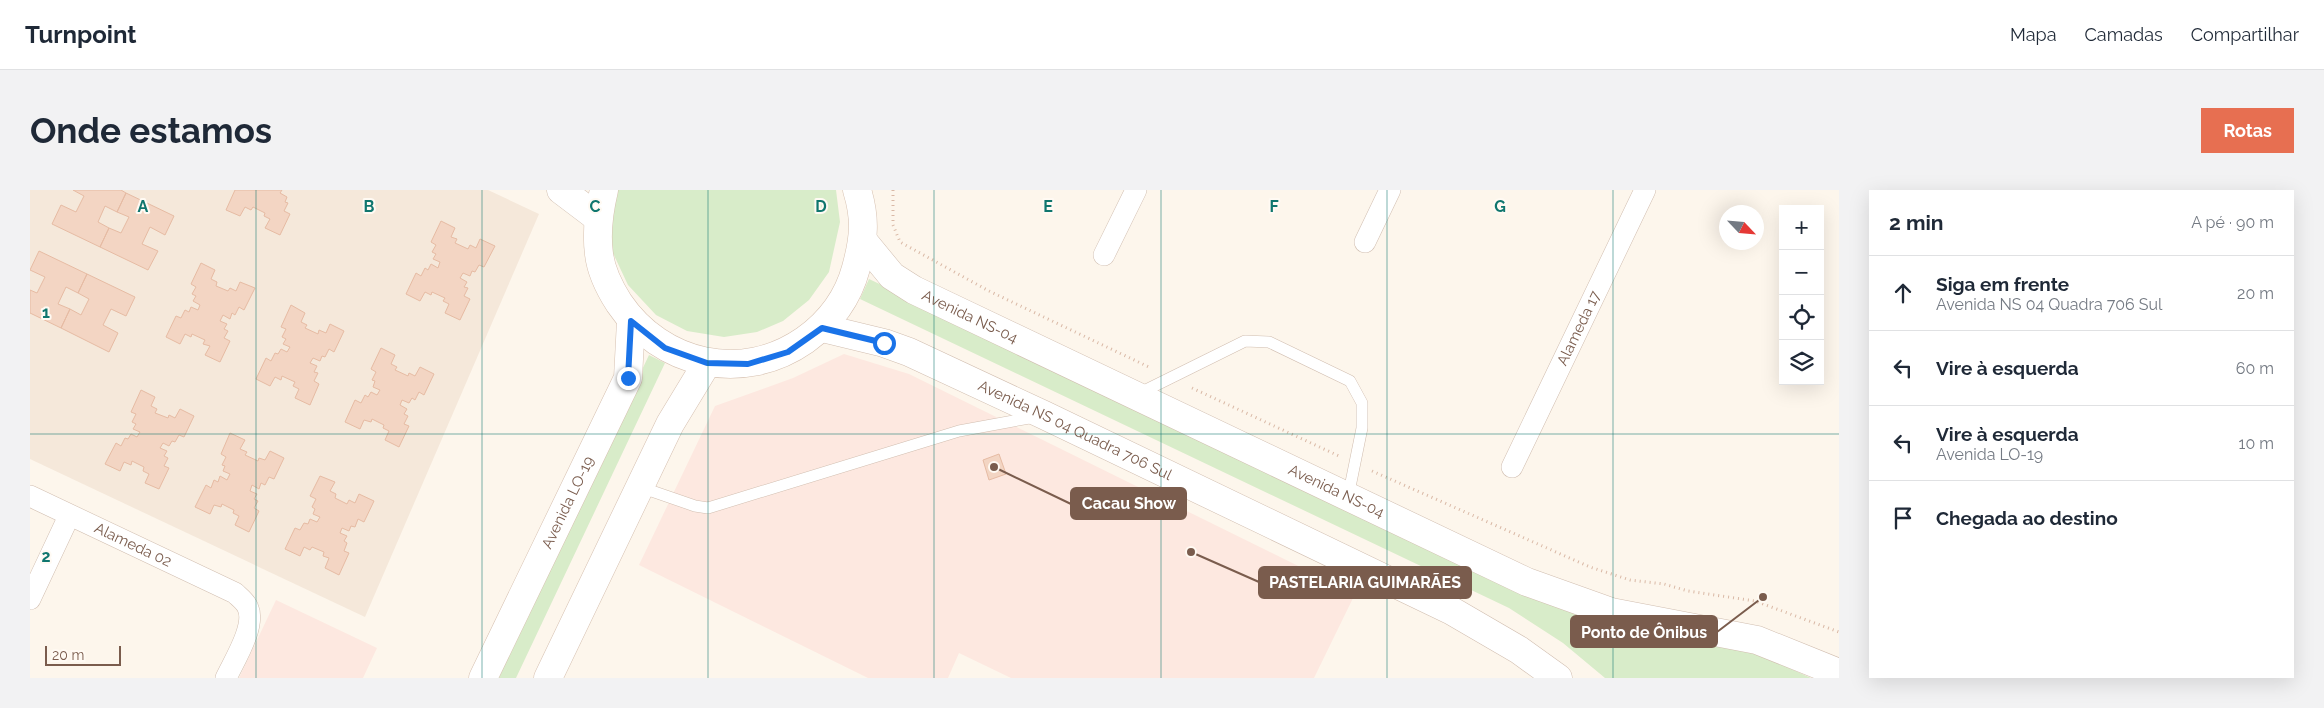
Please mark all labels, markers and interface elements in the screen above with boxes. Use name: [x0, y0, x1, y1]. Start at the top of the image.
text: Turnpoint: [25, 20, 137, 49]
text: Mapa: [2010, 24, 2056, 45]
text: Camadas: [2084, 24, 2163, 45]
text: Compartilhar: [2191, 24, 2299, 45]
button: Rotas: [2201, 108, 2294, 153]
text: Onde estamos: [30, 110, 272, 151]
text: A: [138, 197, 149, 216]
text: B: [364, 197, 375, 216]
text: C: [590, 197, 601, 216]
text: D: [815, 197, 827, 216]
text: E: [1043, 197, 1053, 216]
text: F: [1269, 197, 1279, 216]
text: G: [1494, 197, 1506, 216]
north arrow: [1719, 205, 1764, 250]
map controls: [1779, 205, 1824, 385]
button: +: [1779, 205, 1824, 250]
text: 2 min: [1889, 210, 1943, 235]
text: A pé · 90 m: [2191, 213, 2274, 232]
button: −: [1779, 250, 1824, 295]
text: Siga em frente: [1936, 273, 2069, 295]
icon: ahead: [1889, 279, 1917, 307]
text: 20 m: [2237, 284, 2274, 303]
street label: Avenida NS-04: [919, 286, 1021, 347]
street label: Alameda 17: [1553, 288, 1604, 368]
button: locate: [1779, 295, 1824, 340]
text: Avenida NS 04 Quadra 706 Sul: [1936, 295, 2162, 314]
text: 1: [42, 303, 50, 322]
route start: [873, 332, 896, 355]
button: layers: [1779, 340, 1824, 385]
icon: left: [1889, 354, 1917, 382]
text: Vire à esquerda: [1936, 357, 2079, 379]
text: 60 m: [2236, 359, 2274, 378]
route end: [617, 367, 640, 390]
street label: Avenida NS 04 Quadra 706 Sul: [975, 377, 1176, 485]
text: Vire à esquerda: [1936, 423, 2079, 445]
icon: left: [1889, 429, 1917, 457]
text: 10 m: [2239, 434, 2274, 453]
text: Avenida LO-19: [1936, 445, 2043, 464]
street label: Avenida LO-19: [538, 453, 598, 552]
street label: Avenida NS-04: [1286, 461, 1387, 522]
callout: Cacau Show: [1071, 488, 1186, 519]
text: Cacau Show: [1082, 494, 1177, 513]
icon: arrive: [1889, 504, 1917, 532]
text: Chegada ao destino: [1936, 507, 2118, 529]
street label: Alameda 02: [92, 519, 175, 571]
text: 2: [41, 547, 51, 566]
callout: PASTELARIA GUIMARÃES: [1259, 567, 1471, 598]
text: PASTELARIA GUIMARÃES: [1269, 572, 1461, 592]
callout: Ponto de Ônibus: [1571, 616, 1717, 647]
text: Ponto de Ônibus: [1581, 622, 1707, 642]
scale bar: [45, 643, 121, 666]
text: 20 m: [52, 647, 84, 663]

